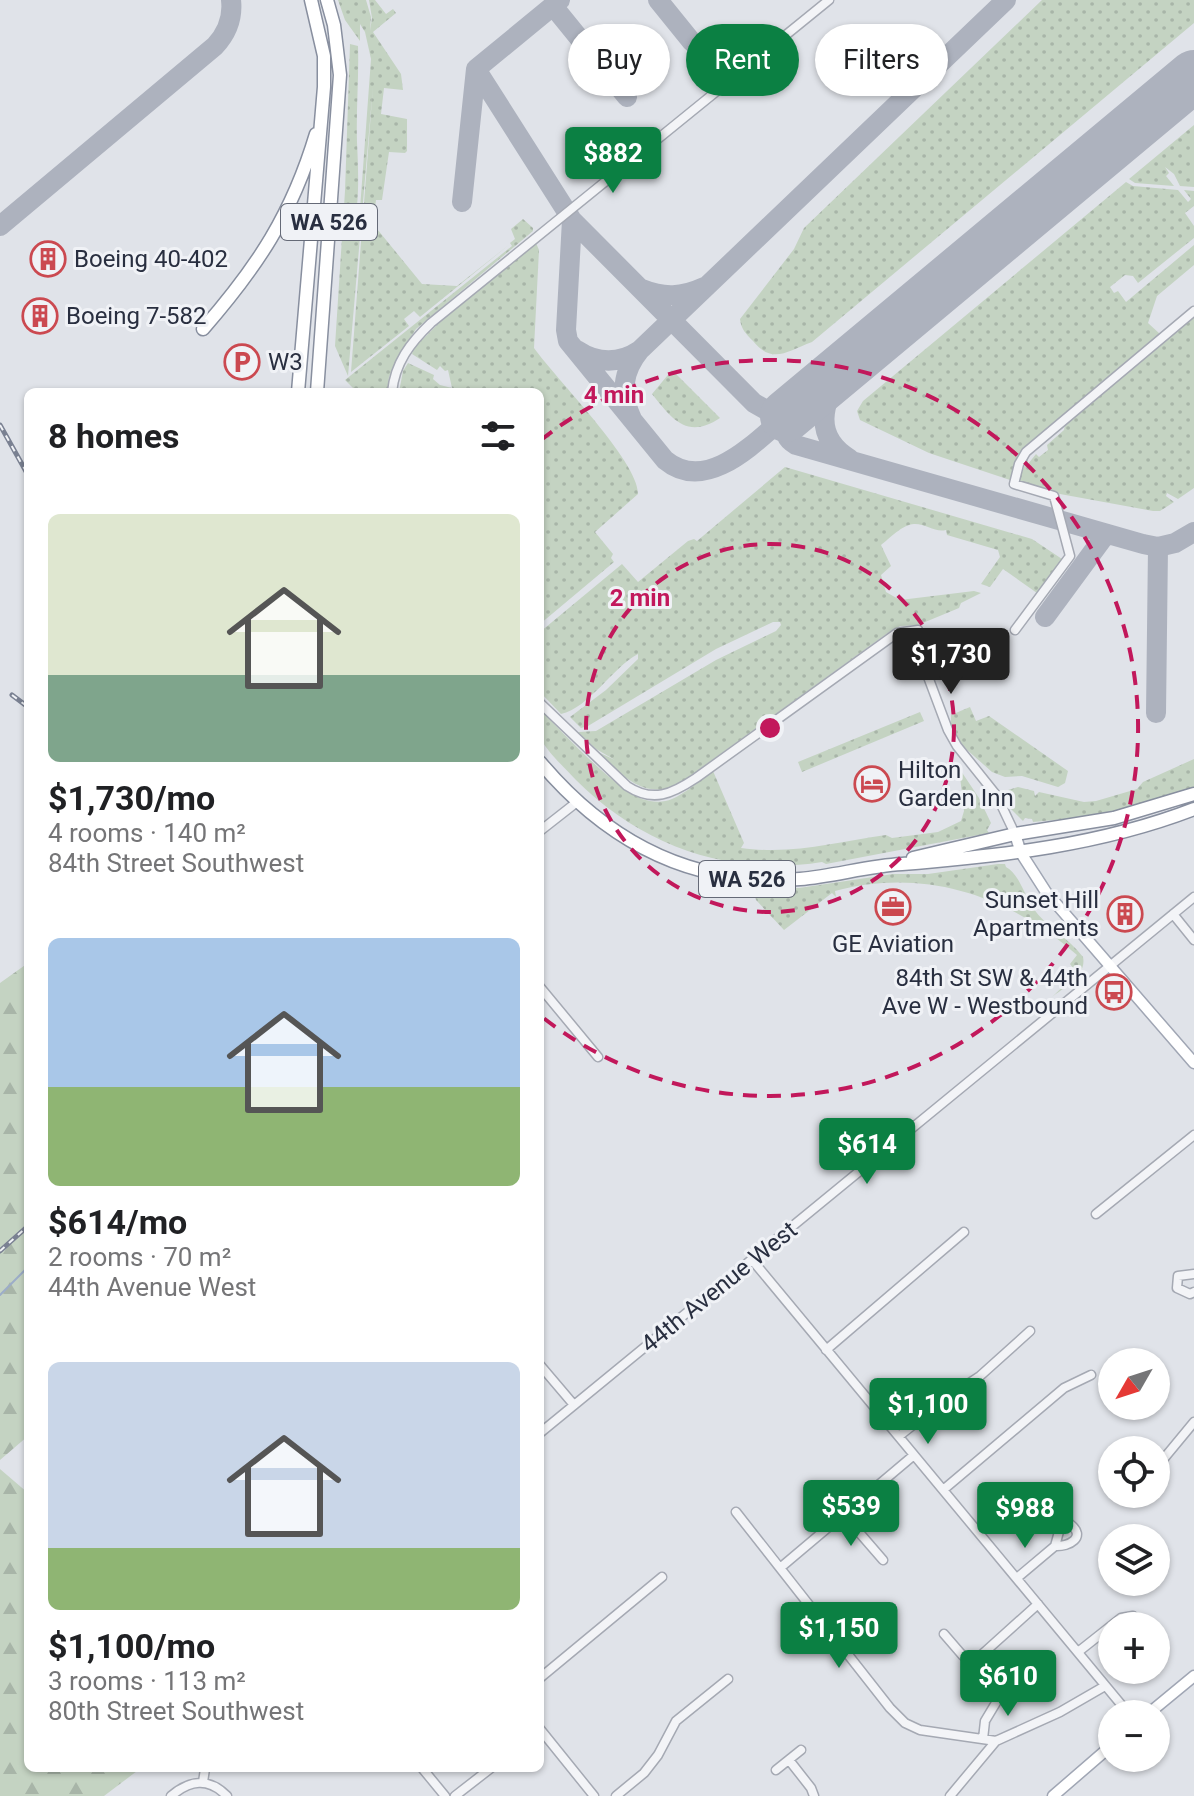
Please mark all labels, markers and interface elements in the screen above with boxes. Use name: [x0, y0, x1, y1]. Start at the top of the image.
chip: Buy: [568, 24, 670, 96]
chip: Rent: [686, 24, 799, 96]
chip: Filters: [815, 24, 948, 96]
pin: $882: [566, 127, 660, 195]
text: $882: [583, 138, 643, 168]
road number: WA 526: [281, 204, 377, 240]
building icon: Boeing 40-402: [29, 240, 67, 278]
place label: Boeing 40-402: [74, 245, 228, 273]
building icon: Boeing 7-582: [21, 297, 59, 335]
place label: Boeing 7-582: [66, 302, 206, 330]
parking icon: W3: [223, 343, 261, 381]
place label: W3: [268, 348, 303, 376]
text: 4 min: [584, 381, 644, 409]
icon: filters: [476, 414, 520, 458]
text: 8 homes: [48, 416, 179, 456]
icon: home: [212, 566, 356, 710]
text: 2 min: [610, 584, 670, 612]
pin: $1,730: [886, 628, 1016, 696]
text: $1,730: [911, 639, 991, 669]
centre of rings: [756, 714, 784, 742]
place label: Hilton Garden Inn: [898, 756, 1014, 812]
hotel icon: Hilton Garden Inn: [853, 765, 891, 803]
text: $1,730/mo: [48, 778, 215, 818]
text: 4 rooms · 140 m²: [48, 818, 246, 848]
text: 84th Street Southwest: [48, 848, 304, 878]
road number: WA 526: [699, 861, 795, 897]
place label: Sunset Hill Apartments: [973, 886, 1099, 942]
office icon: GE Aviation: [874, 888, 912, 926]
building icon: Sunset Hill Apartments: [1106, 895, 1144, 933]
place label: GE Aviation: [832, 930, 954, 958]
place label: 84th St SW & 44th Ave W - Westbound: [882, 964, 1088, 1020]
bus stop icon: 84th St SW & 44th Ave W - Westbound: [1095, 973, 1133, 1011]
icon: home: [212, 990, 356, 1134]
pin: $614: [820, 1118, 914, 1186]
text: $614: [837, 1129, 897, 1159]
text: $614/mo: [48, 1202, 187, 1242]
street label: 44th Avenue West: [635, 1216, 803, 1358]
text: 2 rooms · 70 m²: [48, 1242, 231, 1272]
text: 44th Avenue West: [48, 1272, 256, 1302]
north arrow: [1098, 1348, 1170, 1420]
map controls: [1098, 1348, 1170, 1772]
pin: $1,100: [863, 1378, 993, 1446]
text: $1,100: [888, 1389, 968, 1419]
icon: home: [212, 1414, 356, 1558]
button: locate: [1098, 1436, 1170, 1508]
pin: $539: [804, 1480, 898, 1548]
pin: $988: [978, 1482, 1072, 1550]
text: $539: [821, 1491, 881, 1521]
text: $988: [995, 1493, 1055, 1523]
button: layers: [1098, 1524, 1170, 1596]
pin: $1,150: [774, 1602, 904, 1670]
button: +: [1098, 1612, 1170, 1684]
text: $1,150: [799, 1613, 879, 1643]
text: $1,100/mo: [48, 1626, 215, 1666]
pin: $610: [961, 1650, 1055, 1718]
text: $610: [978, 1661, 1038, 1691]
text: 3 rooms · 113 m²: [48, 1666, 246, 1696]
text: 80th Street Southwest: [48, 1696, 304, 1726]
button: −: [1098, 1700, 1170, 1772]

